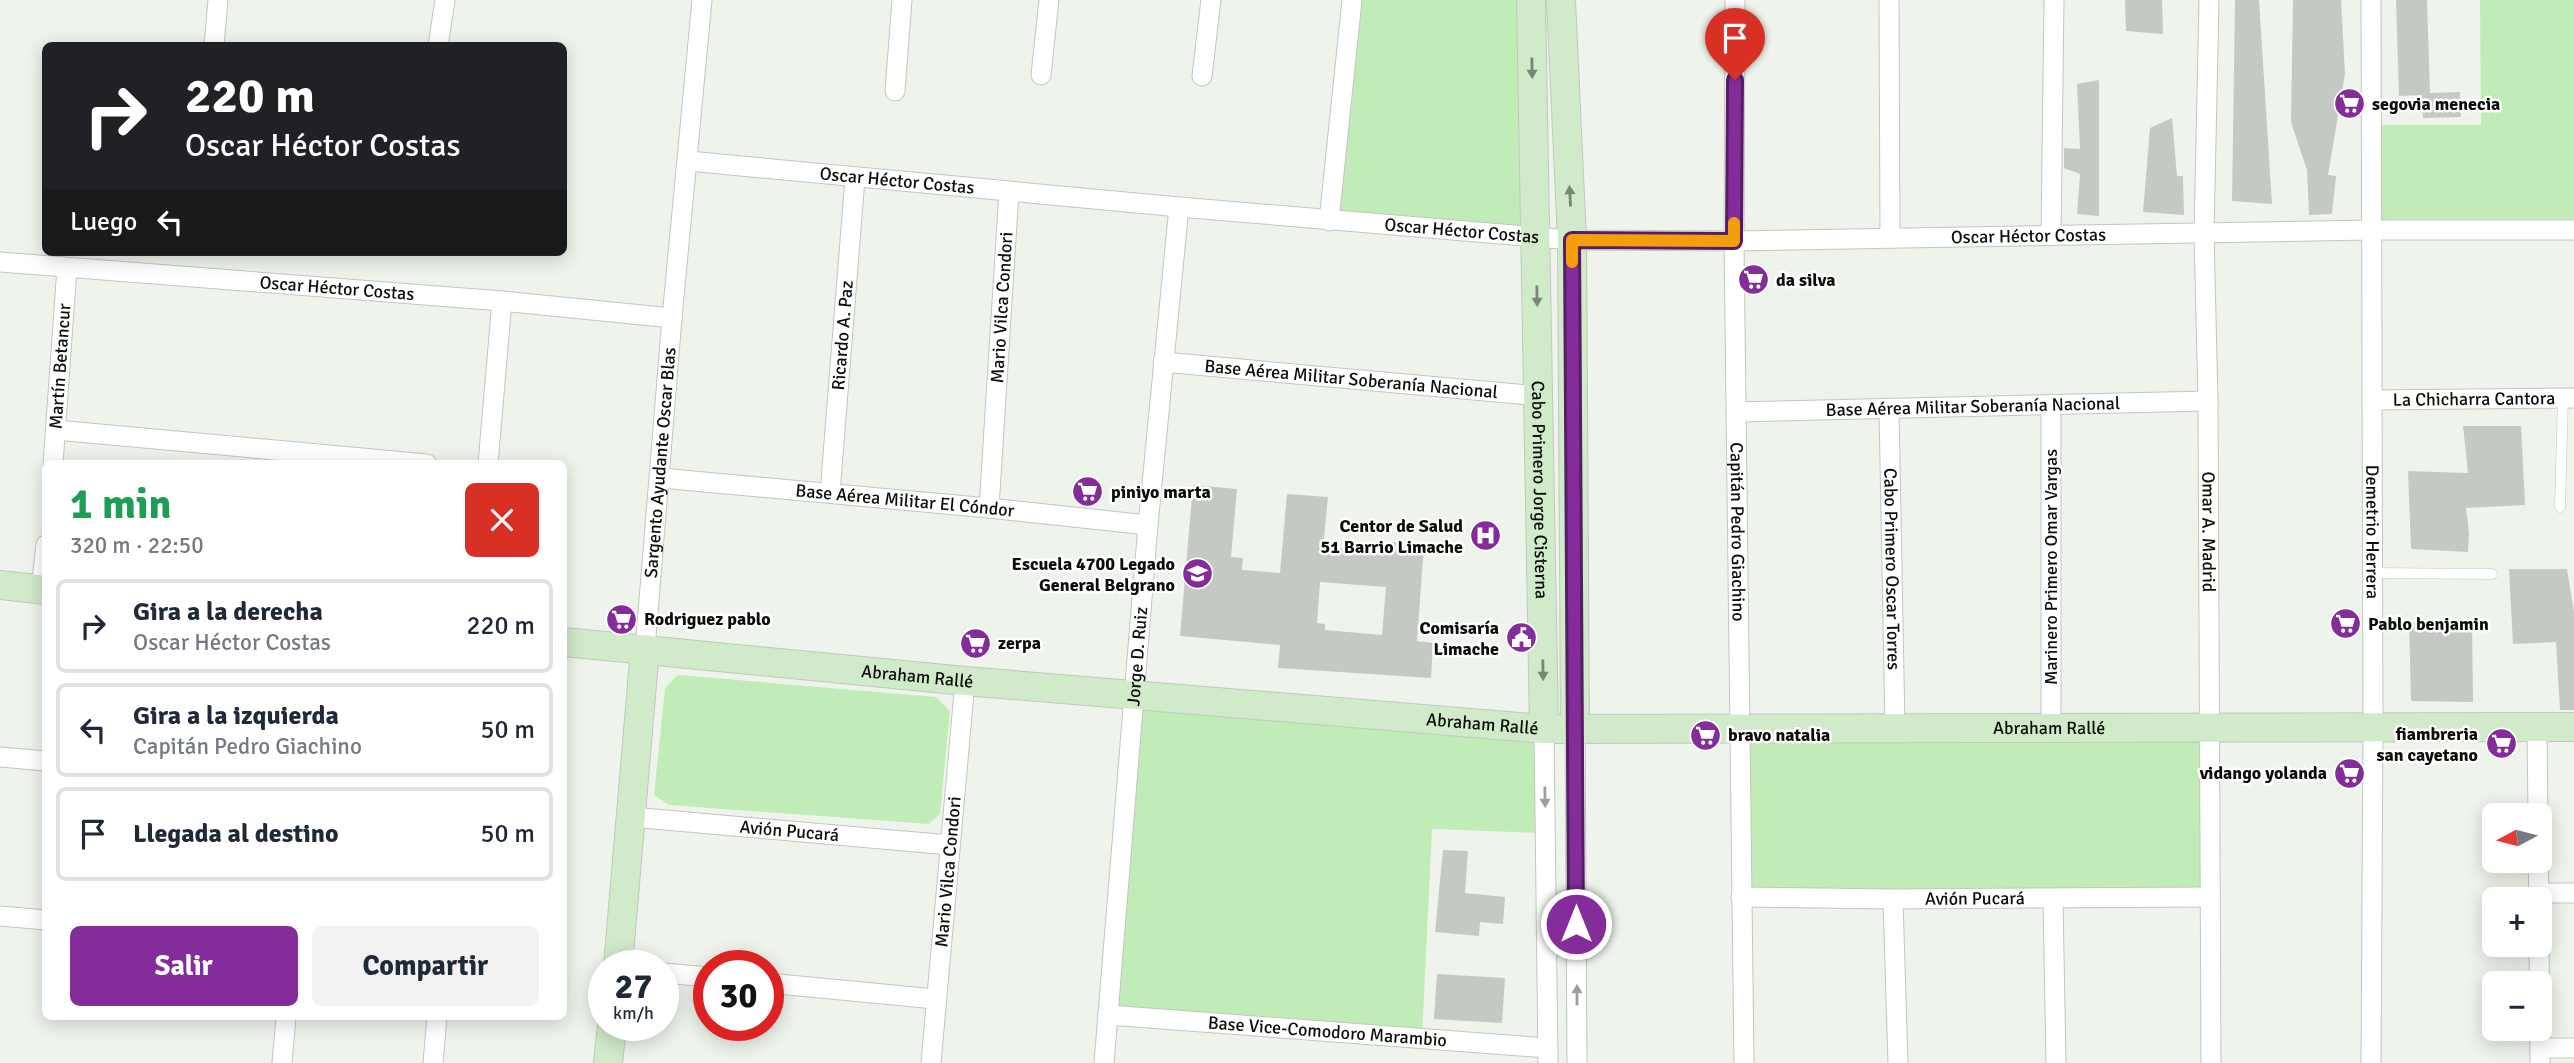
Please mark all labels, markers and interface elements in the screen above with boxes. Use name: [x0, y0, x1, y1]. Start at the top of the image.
pin: [1705, 8, 1765, 80]
icon: arrive: [1716, 19, 1754, 57]
one-way arrow: [1526, 57, 1538, 79]
text: 220 m: [185, 66, 315, 126]
icon: right: [70, 70, 161, 161]
supermarket icon: segovia menecia: [2332, 87, 2366, 121]
place label: segovia menecia: [2372, 93, 2500, 115]
text: Oscar Héctor Costas: [185, 126, 460, 165]
street label: Oscar Héctor Costas: [819, 162, 975, 199]
one-way arrow: [1564, 184, 1575, 206]
icon: left: [151, 203, 189, 241]
text: Luego: [70, 206, 137, 238]
street label: Oscar Héctor Costas: [1384, 213, 1540, 248]
street label: Oscar Héctor Costas: [1951, 224, 2106, 248]
street label: Mario Vilca Condori: [986, 231, 1017, 384]
supermarket icon: da silva: [1736, 263, 1770, 297]
place label: da silva: [1776, 269, 1836, 291]
street label: Oscar Héctor Costas: [259, 271, 415, 305]
street label: Ricardo A. Paz: [827, 280, 858, 391]
one-way arrow: [1531, 285, 1543, 307]
street label: Martín Betancur: [45, 302, 75, 430]
street label: Sargento Ayudante Oscar Blas: [640, 346, 681, 579]
street label: Base Aérea Militar Soberanía Nacional: [1204, 355, 1499, 403]
street label: Cabo Primero Jorge Cisterna: [1527, 381, 1553, 599]
street label: La Chicharra Cantora: [2393, 387, 2555, 411]
street label: Base Aérea Militar Soberanía Nacional: [1825, 392, 2120, 421]
street label: Capitán Pedro Giachino: [1725, 442, 1750, 622]
street label: Marinero Primero Omar Vargas: [2040, 449, 2062, 685]
street label: Demetrio Herrera: [2361, 465, 2384, 599]
street label: Cabo Primero Oscar Torres: [1879, 468, 1905, 670]
street label: Omar A. Madrid: [2197, 471, 2220, 592]
supermarket icon: piniyo marta: [1071, 475, 1105, 509]
text: 1 min: [70, 479, 171, 530]
street label: Base Aérea Militar El Cóndor: [795, 479, 1016, 522]
place label: piniyo marta: [1111, 481, 1211, 503]
button: close: [465, 483, 539, 557]
place label: Centor de Salud 51 Barrio Limache: [1320, 515, 1463, 558]
hospital icon: Centor de Salud 51 Barrio Limache: [1469, 519, 1503, 553]
text: 320 m · 22:50: [70, 531, 204, 560]
place label: Escuela 4700 Legado General Belgrano: [1012, 553, 1175, 596]
school or university icon: Escuela 4700 Legado General Belgrano: [1181, 557, 1215, 591]
text: Gira a la derecha: [133, 596, 323, 628]
supermarket icon: Rodriguez pablo: [604, 602, 638, 636]
street label: Jorge D. Ruiz: [1122, 606, 1152, 707]
icon: right: [74, 607, 112, 645]
supermarket icon: Pablo benjamin: [2328, 607, 2362, 641]
place label: Rodriguez pablo: [644, 608, 771, 630]
text: 220 m: [466, 610, 535, 642]
place label: Pablo benjamin: [2368, 613, 2489, 635]
place label: Comisaría Limache: [1420, 617, 1499, 660]
public building icon: Comisaría Limache: [1505, 621, 1539, 655]
supermarket icon: zerpa: [958, 626, 992, 660]
text: Oscar Héctor Costas: [133, 628, 331, 657]
place label: zerpa: [998, 632, 1041, 654]
one-way arrow: [1537, 659, 1549, 681]
street label: Abraham Rallé: [860, 660, 974, 693]
text: Gira a la izquierda: [133, 700, 339, 732]
street label: Abraham Rallé: [1425, 708, 1539, 739]
icon: left: [74, 711, 112, 749]
text: 50 m: [480, 714, 535, 746]
street label: Abraham Rallé: [1993, 717, 2105, 739]
supermarket icon: bravo natalia: [1688, 718, 1722, 752]
place label: fiambreria san cayetano: [2377, 723, 2478, 766]
place label: bravo natalia: [1728, 724, 1830, 746]
supermarket icon: fiambreria san cayetano: [2484, 727, 2518, 761]
text: Capitán Pedro Giachino: [133, 732, 362, 761]
supermarket icon: vidango yolanda: [2333, 756, 2367, 790]
place label: vidango yolanda: [2199, 762, 2327, 784]
one-way arrow: [1539, 786, 1551, 808]
street label: Mario Vilca Condori: [930, 795, 966, 948]
north arrow: [2482, 803, 2552, 873]
map controls: [2482, 803, 2552, 1041]
icon: arrive: [74, 815, 112, 853]
street label: Avión Pucará: [739, 816, 840, 846]
text: Llegada al destino: [133, 818, 339, 850]
text: 50 m: [480, 818, 535, 850]
position arrow: [1539, 887, 1613, 961]
street label: Avión Pucará: [1925, 887, 2025, 910]
button: +: [2482, 887, 2552, 957]
button: Salir: [70, 926, 298, 1006]
button: Compartir: [312, 926, 539, 1006]
speed limit sign: 30: [693, 950, 784, 1041]
text: 27: [615, 965, 652, 1008]
button: −: [2482, 971, 2552, 1041]
one-way arrow: [1571, 984, 1583, 1006]
text: km/h: [613, 1002, 654, 1024]
street label: Base Vice-Comodoro Marambio: [1207, 1012, 1448, 1051]

